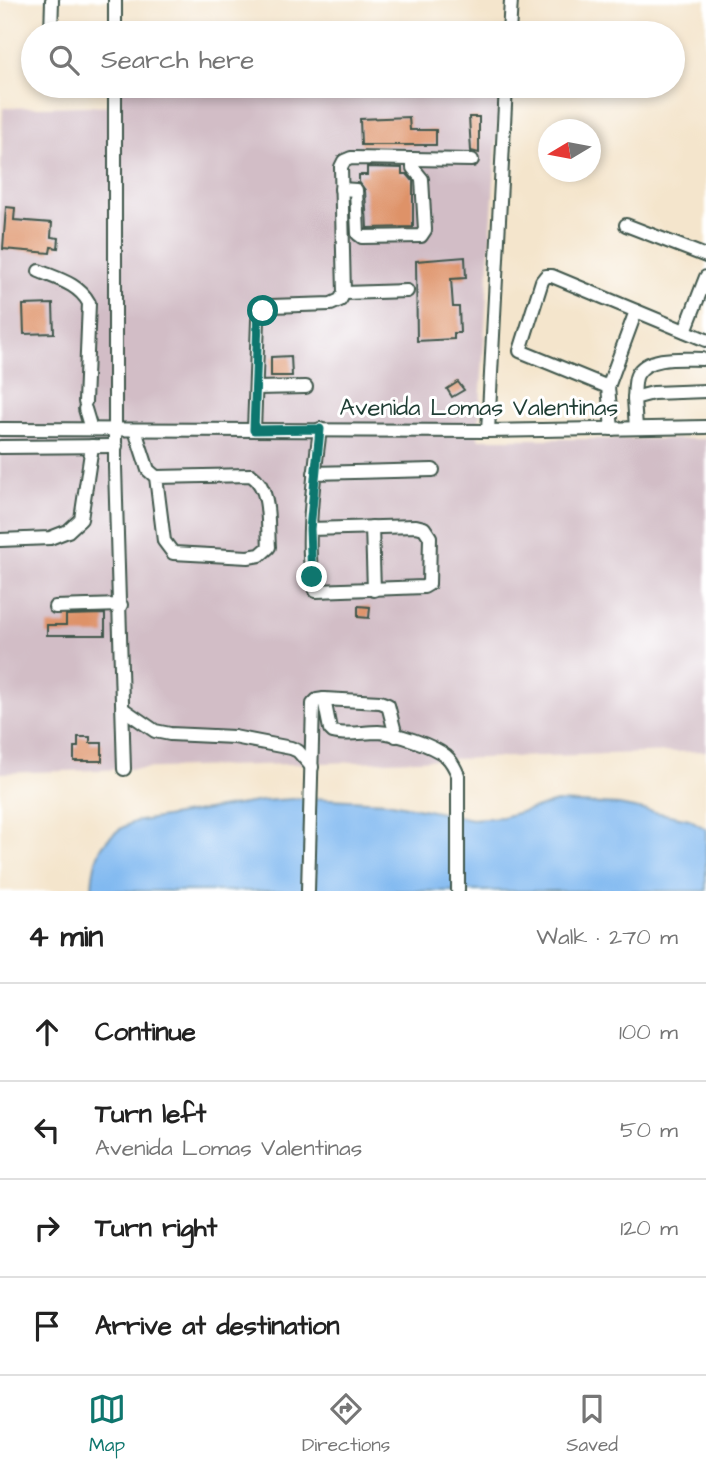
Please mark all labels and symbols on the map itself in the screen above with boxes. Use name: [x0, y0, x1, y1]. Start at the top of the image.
north arrow: [538, 119, 601, 182]
route start: [247, 295, 278, 326]
street label: Avenida Lomas Valentinas: [340, 391, 618, 425]
route end: [296, 561, 327, 592]

